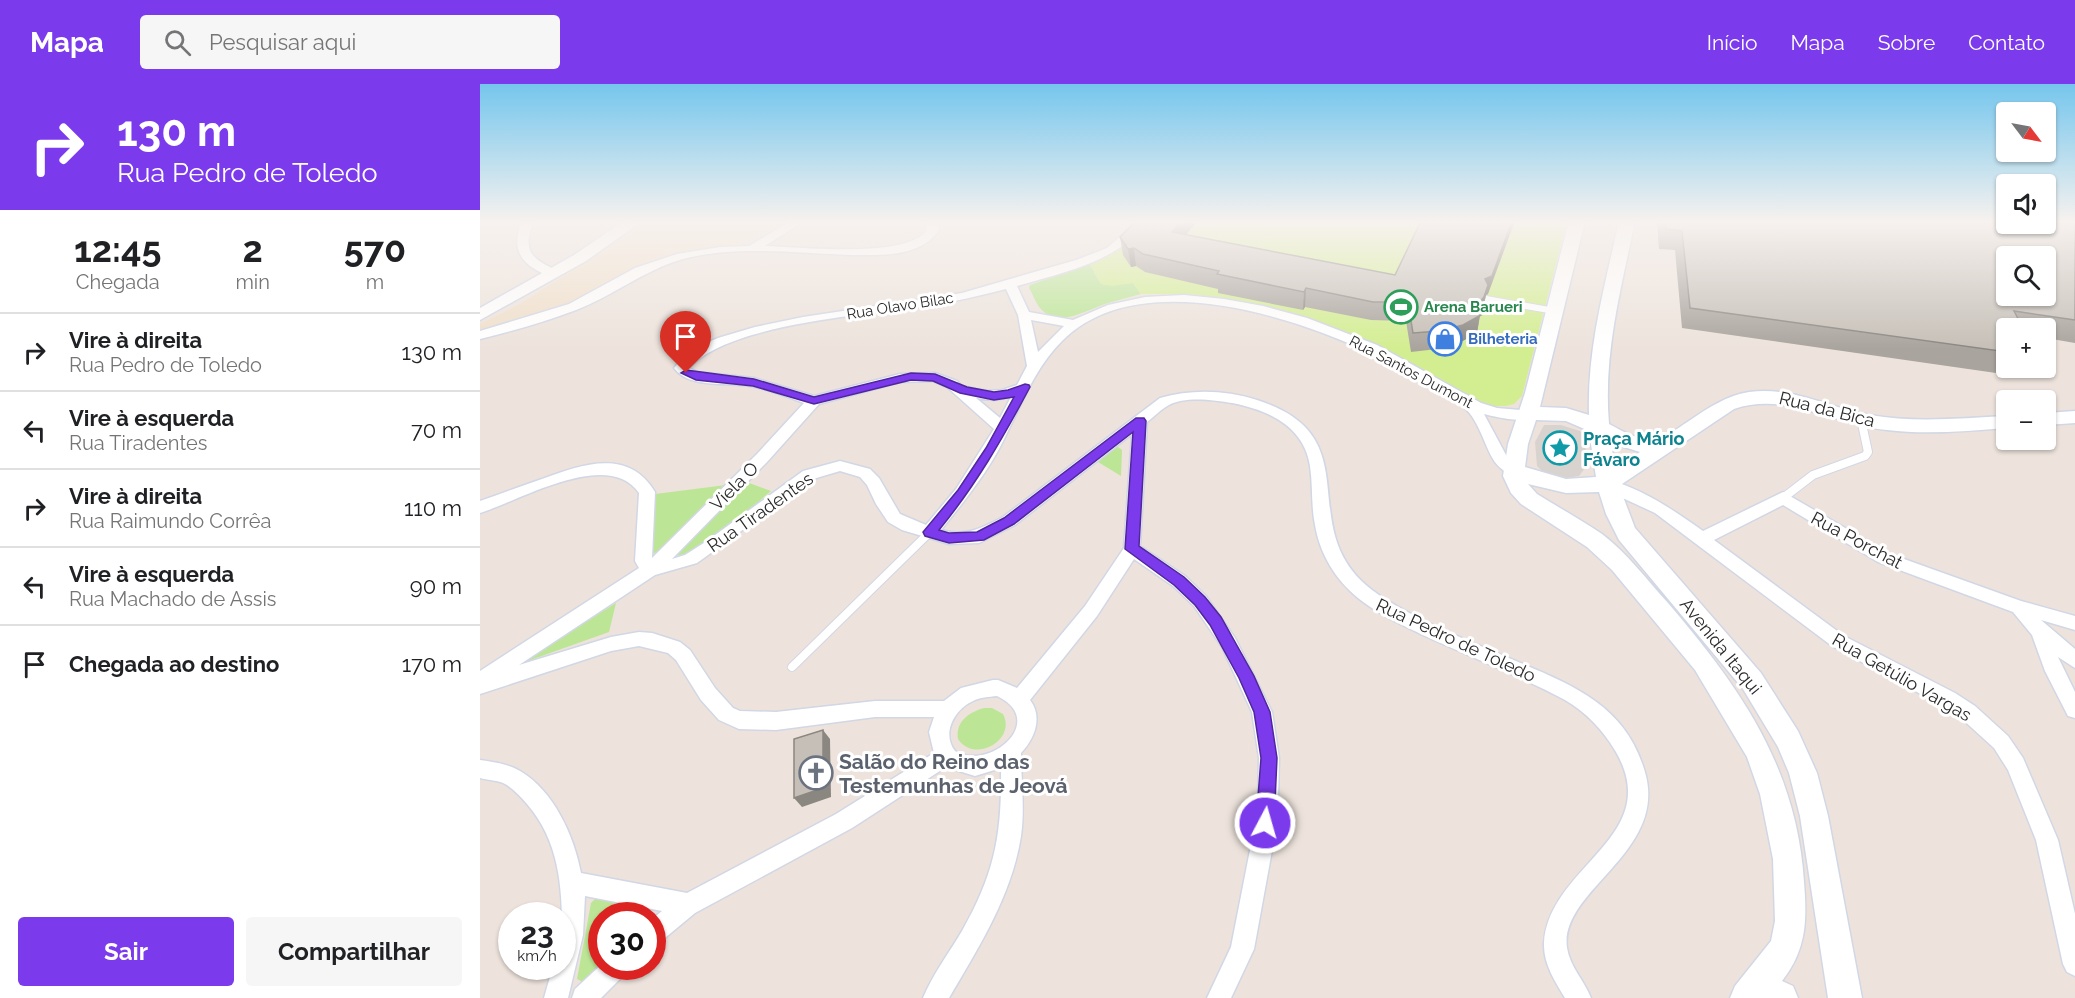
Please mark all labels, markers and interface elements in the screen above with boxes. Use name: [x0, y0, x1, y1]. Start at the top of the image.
search box: [140, 15, 560, 69]
text: Mapa: [30, 26, 104, 59]
icon: search: [161, 26, 194, 59]
text: Pesquisar aqui: [209, 29, 356, 55]
text: Início: [1707, 30, 1757, 55]
text: Mapa: [1790, 30, 1845, 55]
text: Sobre: [1878, 30, 1935, 55]
text: Contato: [1968, 30, 2045, 55]
north arrow: [1996, 102, 2056, 162]
map controls: [1996, 102, 2056, 450]
text: 130 m: [117, 107, 236, 156]
icon: right: [18, 108, 96, 186]
text: Rua Pedro de Toledo: [117, 157, 378, 188]
button: sound: [1996, 174, 2056, 234]
text: 12:45: [74, 228, 161, 270]
text: 2: [242, 228, 263, 270]
text: 570: [344, 228, 406, 270]
button: search: [1996, 246, 2056, 306]
text: Chegada: [76, 270, 160, 294]
text: min: [235, 270, 270, 294]
text: m: [366, 270, 384, 294]
street label: Rua Olavo Bilac: [845, 289, 955, 323]
sports icon: Arena Barueri: [1383, 289, 1419, 325]
place label: Arena Barueri: [1424, 298, 1523, 316]
pin: [660, 311, 711, 373]
button: +: [1996, 318, 2056, 378]
icon: arrive: [669, 320, 702, 353]
shop icon: Bilheteria: [1427, 321, 1463, 357]
text: Vire à direita: [69, 327, 202, 353]
place label: Bilheteria: [1468, 330, 1538, 348]
street label: Rua Santos Dumont: [1346, 332, 1476, 412]
icon: right: [18, 336, 51, 369]
text: 130 m: [402, 339, 462, 365]
text: Rua Pedro de Toledo: [69, 353, 262, 377]
street label: Rua da Bica: [1777, 387, 1877, 431]
button: −: [1996, 390, 2056, 450]
text: Vire à esquerda: [69, 405, 234, 431]
icon: left: [18, 414, 51, 447]
text: 70 m: [411, 417, 462, 443]
place label: Praça Mário Fávaro: [1583, 428, 1685, 470]
place icon: Praça Mário Fávaro: [1542, 430, 1578, 466]
text: Rua Tiradentes: [69, 431, 207, 455]
street label: Viela O: [706, 458, 762, 514]
street label: Rua Tiradentes: [703, 468, 817, 556]
text: Vire à direita: [69, 483, 202, 509]
icon: right: [18, 492, 51, 525]
text: 110 m: [404, 495, 462, 521]
street label: Rua Porchat: [1808, 507, 1906, 573]
text: Rua Raimundo Corrêa: [69, 509, 271, 533]
text: Vire à esquerda: [69, 561, 234, 587]
icon: left: [18, 570, 51, 603]
text: 90 m: [410, 573, 462, 599]
text: Rua Machado de Assis: [69, 587, 276, 611]
street label: Rua Pedro de Toledo: [1373, 594, 1539, 686]
street label: Avenida Itaqui: [1676, 594, 1766, 698]
street label: Rua Getúlio Vargas: [1829, 629, 1976, 726]
icon: arrive: [18, 648, 51, 681]
text: Chegada ao destino: [69, 651, 279, 677]
text: 170 m: [402, 651, 462, 677]
place label: Salão do Reino das Testemunhas de Jeová: [839, 749, 1068, 798]
church icon: Salão do Reino das Testemunhas de Jeová: [798, 755, 834, 791]
position arrow: [1233, 791, 1297, 855]
speed limit sign: 30: [588, 902, 666, 980]
text: 23: [520, 916, 554, 951]
button: Sair: [18, 917, 234, 986]
button: Compartilhar: [246, 917, 462, 986]
text: km/h: [517, 947, 557, 965]

